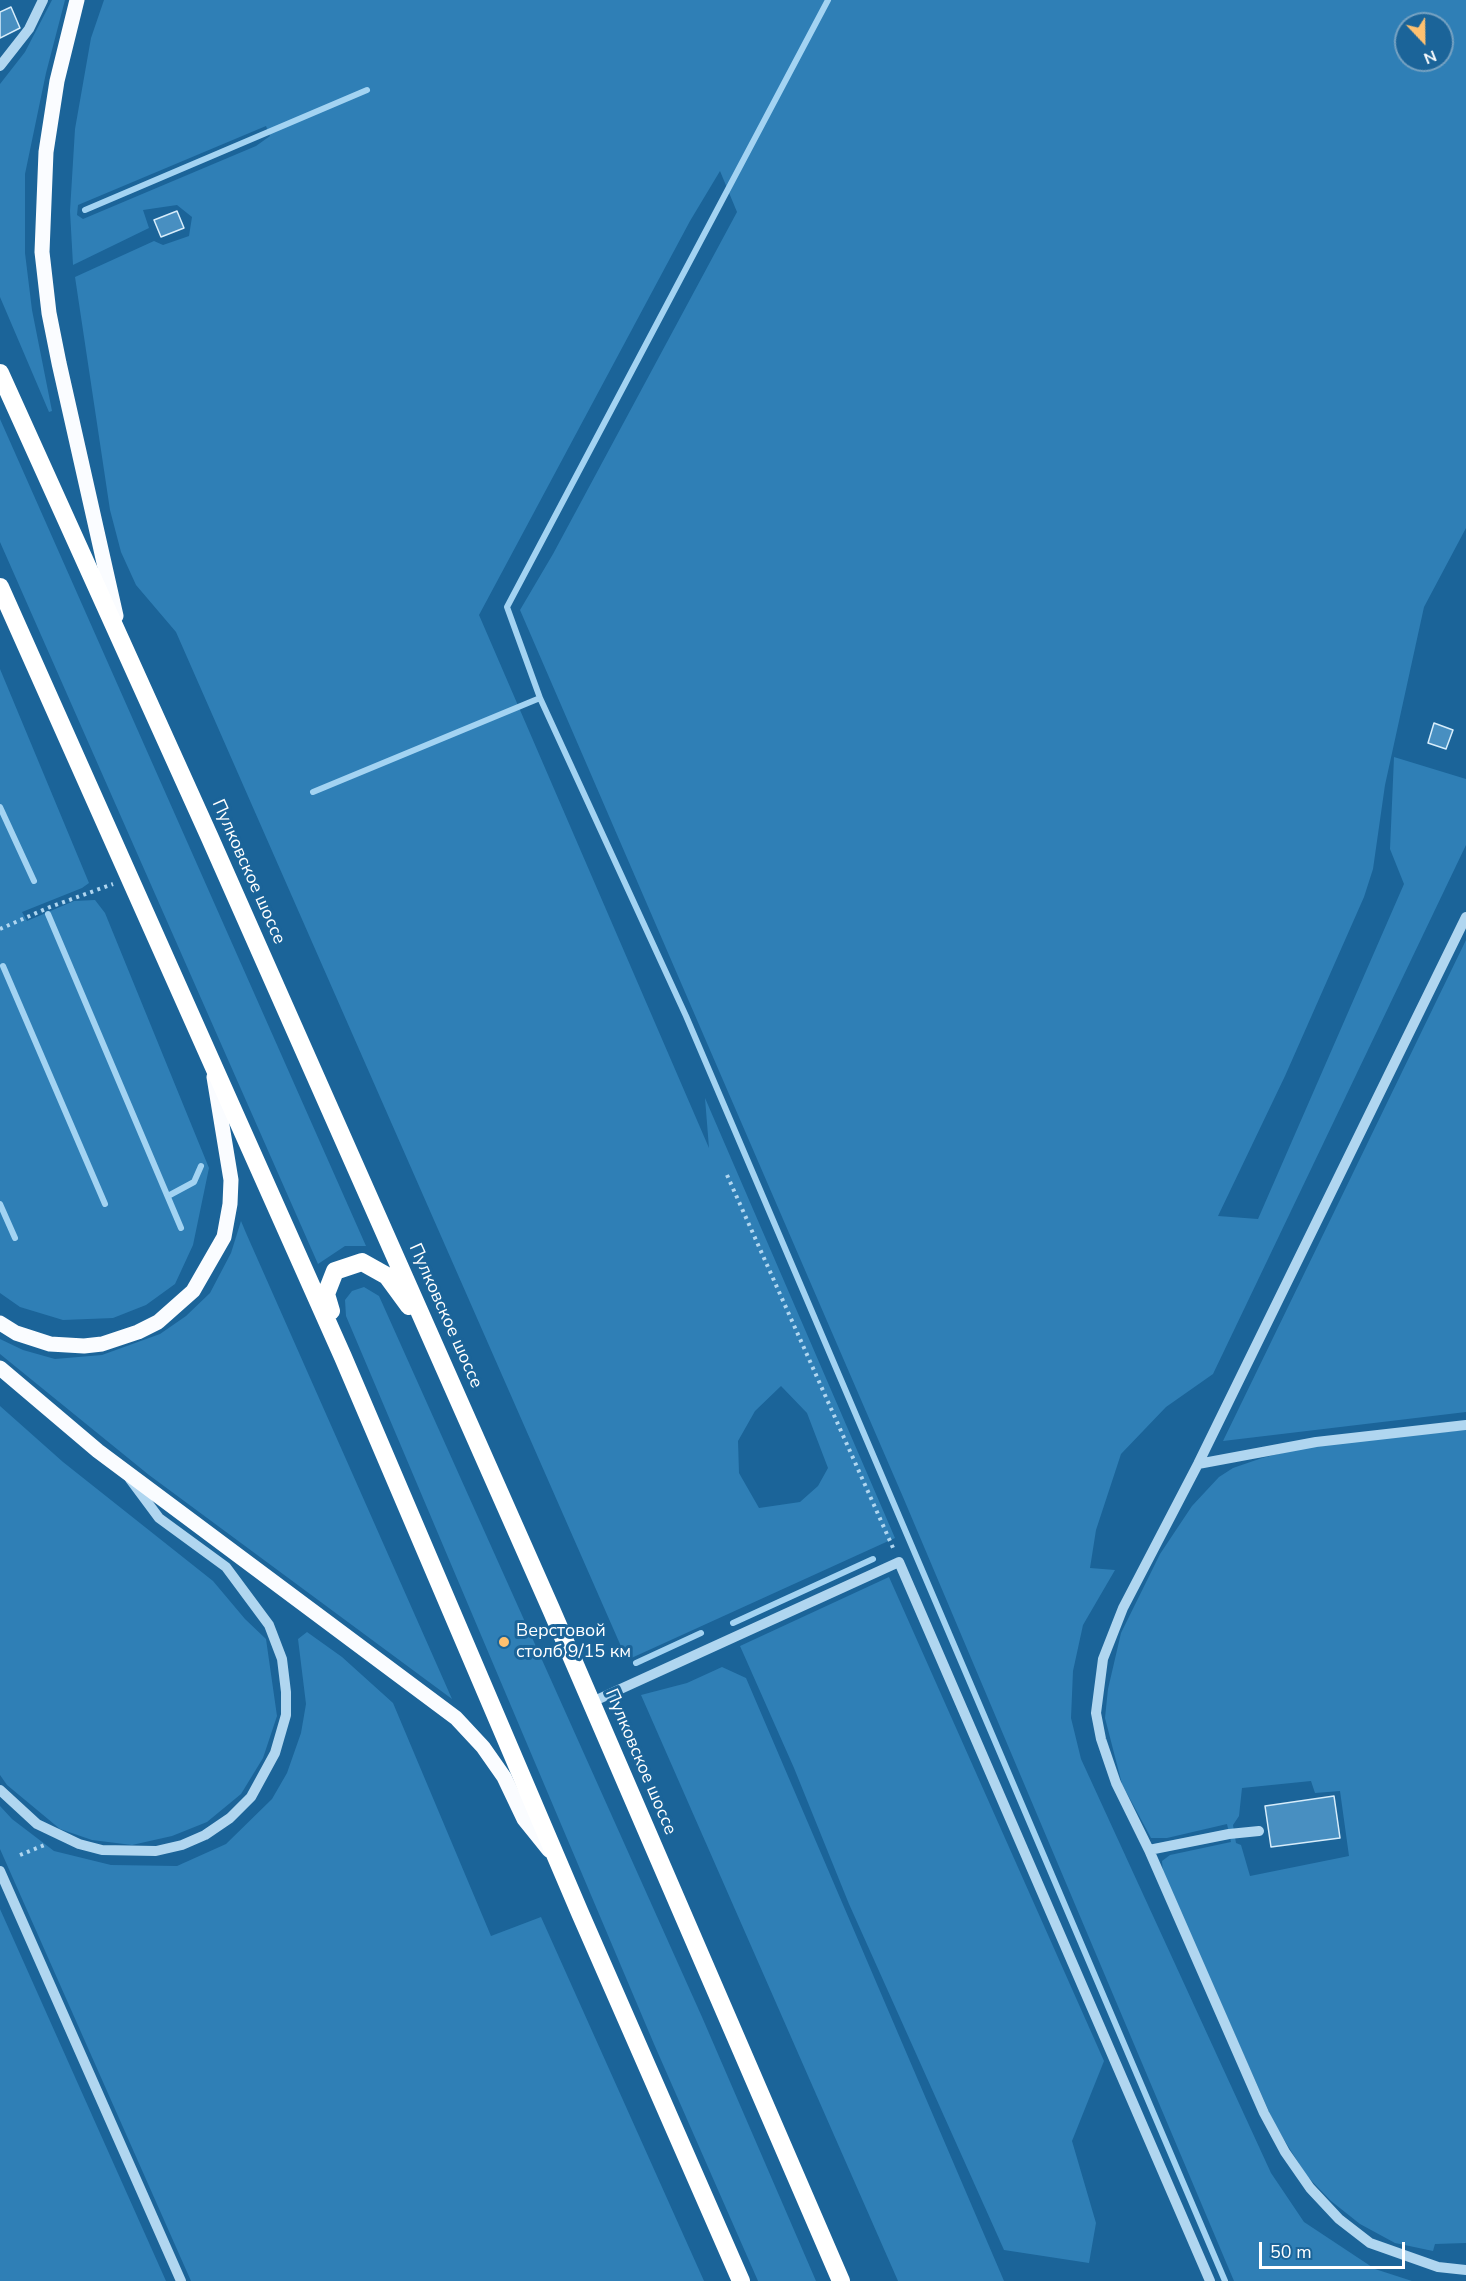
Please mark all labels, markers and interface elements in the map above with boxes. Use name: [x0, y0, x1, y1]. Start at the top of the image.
north arrow: [1394, 12, 1454, 72]
text: N: [1420, 44, 1440, 69]
street label: Пулковское шоссе: [206, 796, 290, 948]
street label: Пулковское шоссе: [403, 1240, 487, 1392]
place label: Верстовой столб 9/15 км: [516, 1621, 631, 1664]
marker: Верстовой столб 9/15 км: [497, 1635, 511, 1649]
street label: Пулковское шоссе: [600, 1686, 680, 1838]
scale bar: [1262, 2230, 1408, 2268]
text: 50 m: [1270, 2240, 1312, 2264]

